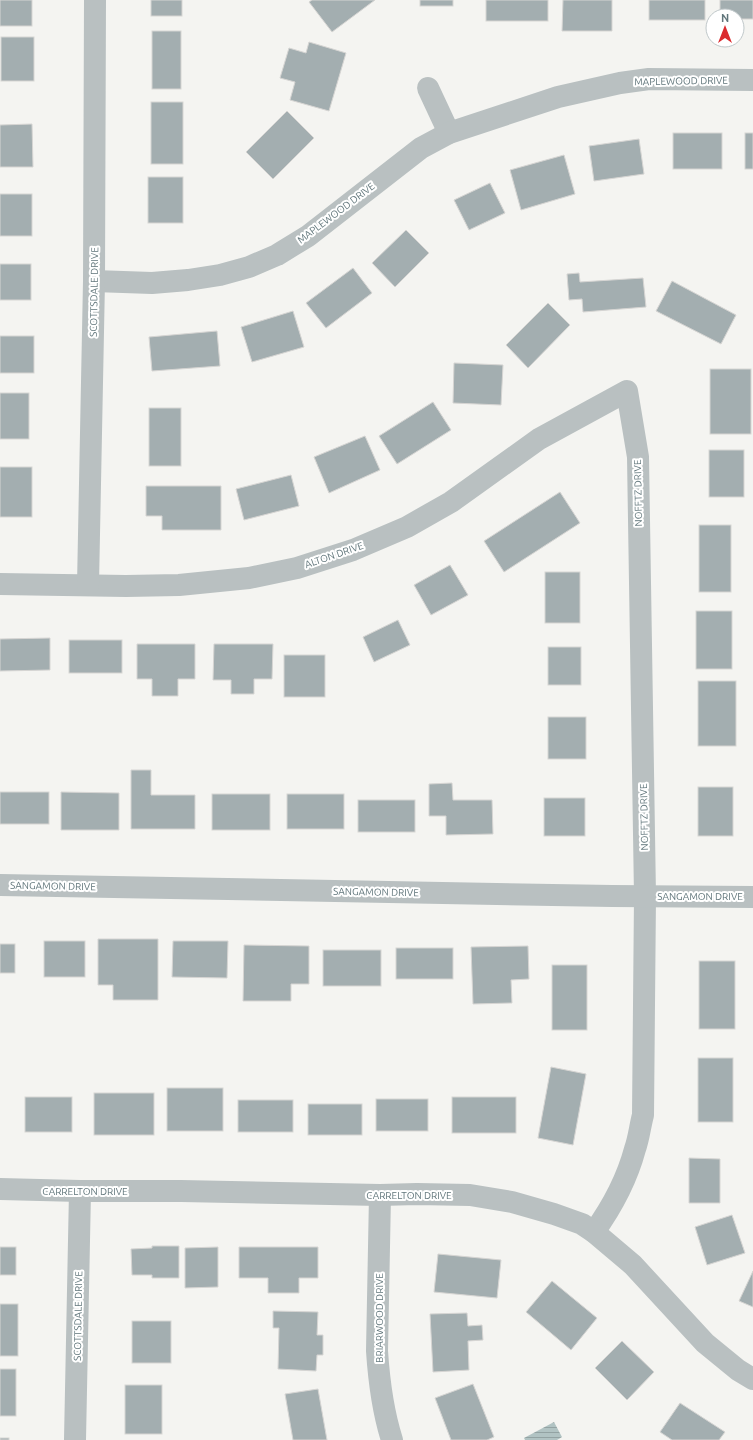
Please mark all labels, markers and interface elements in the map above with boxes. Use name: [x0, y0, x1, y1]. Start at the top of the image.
north arrow: [705, 8, 745, 48]
text: N: [721, 12, 729, 24]
street label: MAPLEWOOD DRIVE: [634, 75, 728, 87]
street label: MAPLEWOOD DRIVE: [295, 180, 377, 246]
street label: SCOTTSDALE DRIVE: [88, 247, 100, 337]
street label: NOFFTZ DRIVE: [632, 459, 644, 527]
street label: ALTON DRIVE: [303, 540, 365, 570]
street label: NOFFTZ DRIVE: [638, 783, 650, 851]
street label: SANGAMON DRIVE: [10, 880, 96, 892]
street label: SANGAMON DRIVE: [333, 886, 419, 898]
street label: SANGAMON DRIVE: [657, 891, 743, 902]
street label: CARRELTON DRIVE: [42, 1186, 128, 1197]
street label: CARRELTON DRIVE: [366, 1190, 452, 1201]
street label: SCOTTSDALE DRIVE: [72, 1271, 84, 1361]
street label: BRIARWOOD DRIVE: [374, 1273, 385, 1363]

